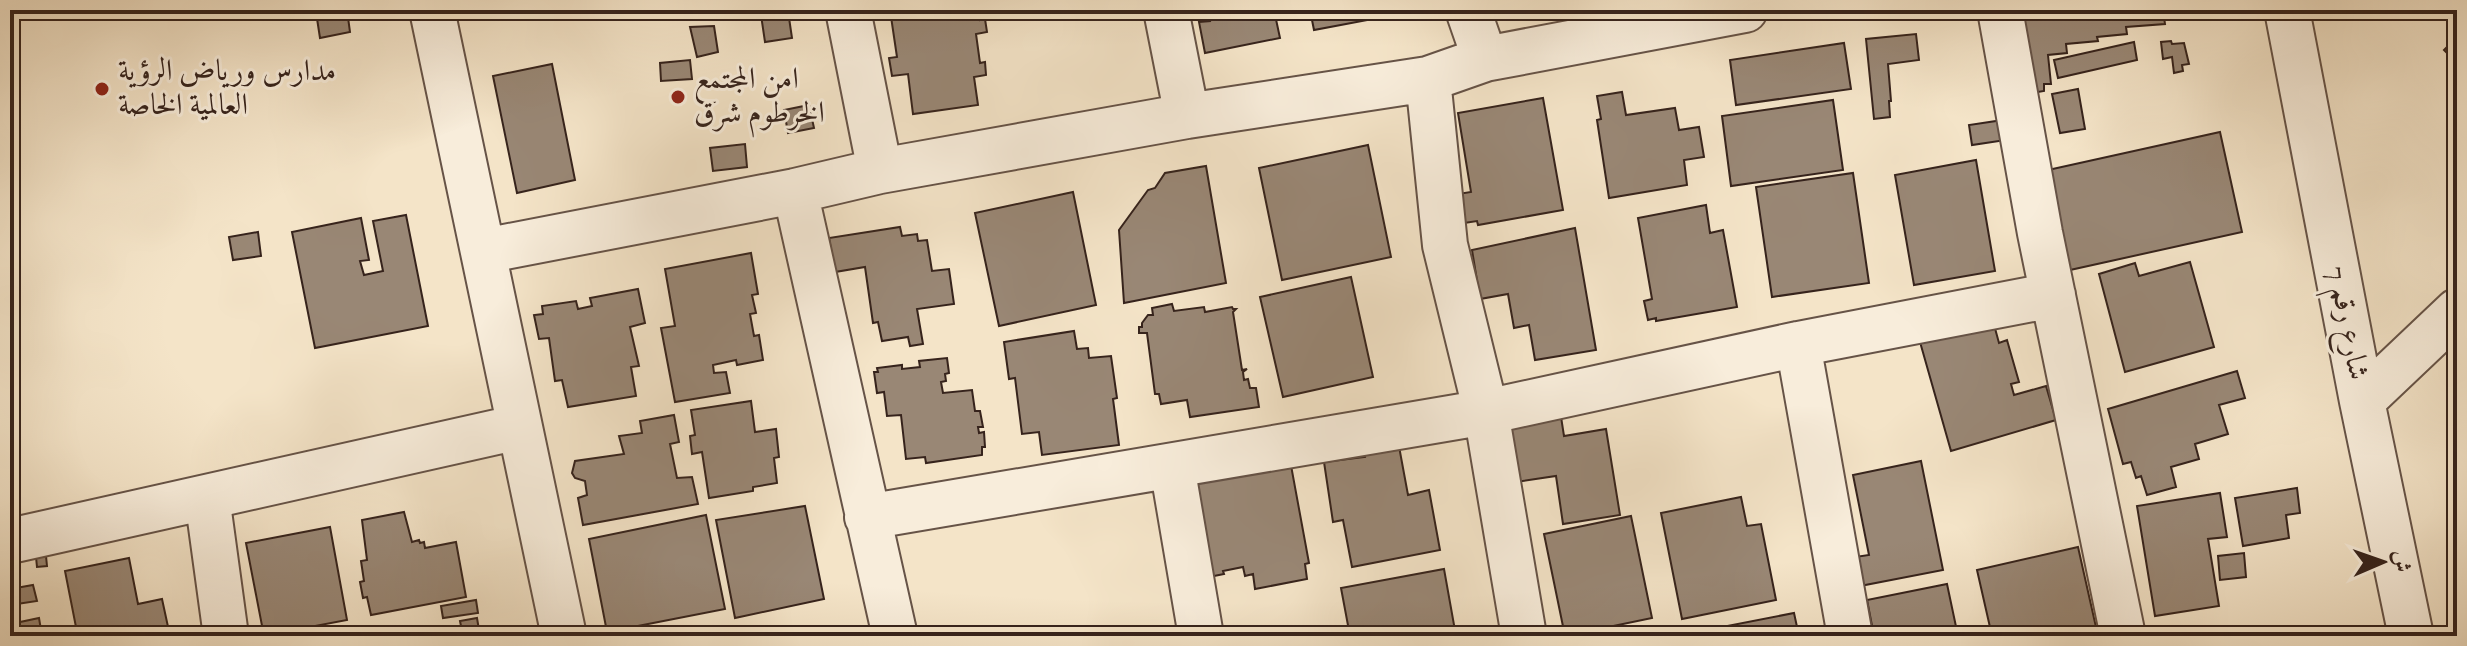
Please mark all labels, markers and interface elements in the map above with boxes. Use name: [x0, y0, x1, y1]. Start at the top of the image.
place label: مدارس ورياض الرؤية العالمية الخاصة: [118, 53, 336, 125]
place label: امن المجتمع الخرطوم شرق: [694, 61, 825, 138]
marker: مدارس ورياض الرؤية العالمية الخاصة: [93, 80, 111, 98]
marker: امن المجتمع الخرطوم شرق: [669, 88, 687, 106]
street label: شارع رقم 7: [2310, 263, 2377, 385]
north arrow: [2343, 522, 2423, 602]
text: ش: [2387, 550, 2415, 573]

